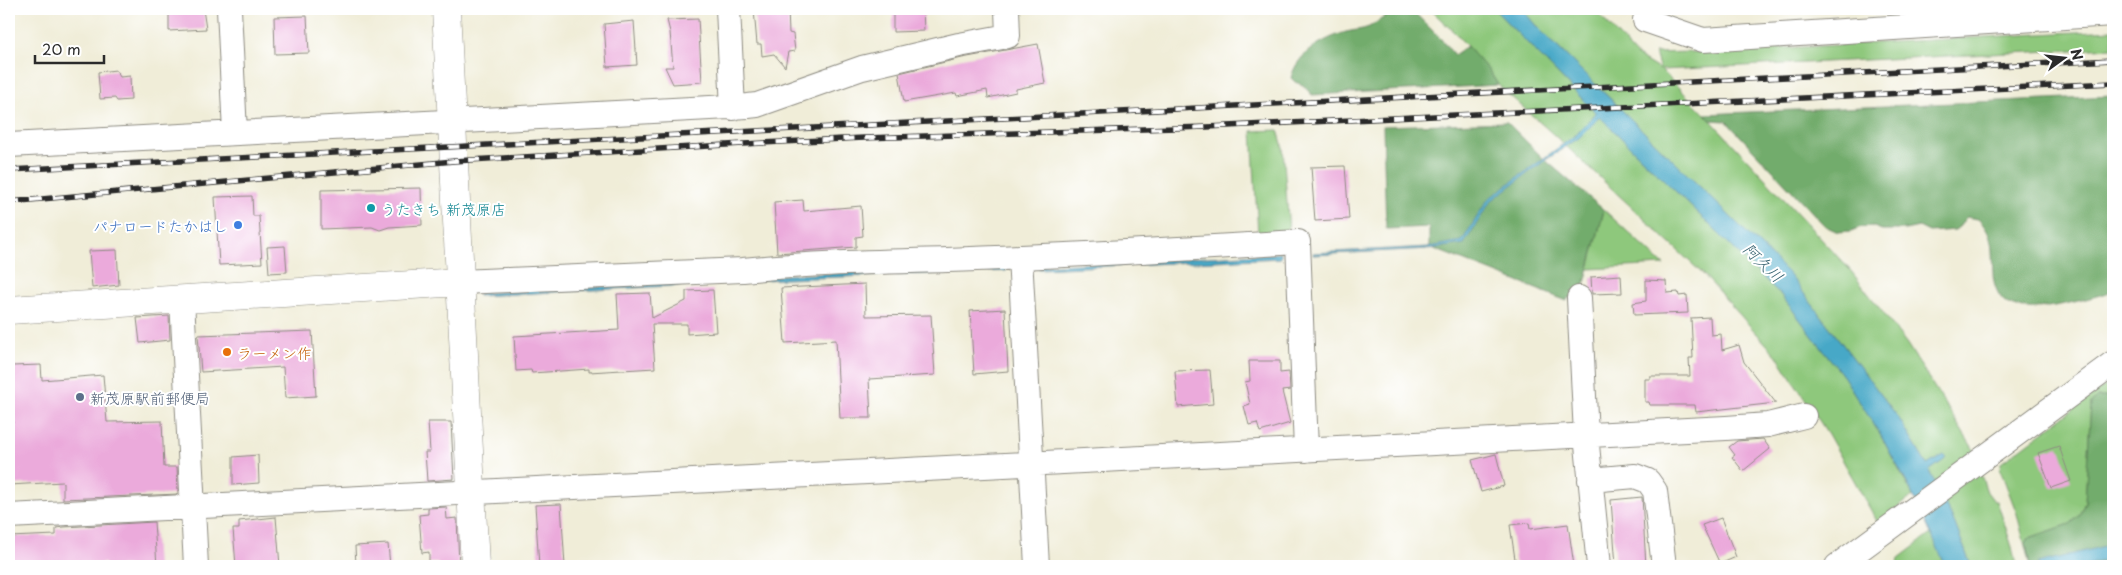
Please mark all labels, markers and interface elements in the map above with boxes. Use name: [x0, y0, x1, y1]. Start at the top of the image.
scale bar: [35, 32, 104, 64]
north arrow: [2040, 32, 2090, 82]
text: 20 m: [42, 37, 81, 60]
text: N: [2065, 46, 2089, 63]
place label: うたきち 新茂原店: [381, 197, 506, 220]
marker: うたきち 新茂原店: [365, 202, 377, 214]
place label: パナロードたかはし: [93, 214, 228, 237]
marker: パナロードたかはし: [232, 219, 244, 231]
water label: 阿久川: [1738, 237, 1790, 287]
place label: ラーメン作: [237, 341, 312, 364]
marker: ラーメン作: [221, 346, 233, 358]
place label: 新茂原駅前郵便局: [90, 386, 210, 409]
marker: 新茂原駅前郵便局: [74, 391, 86, 403]

